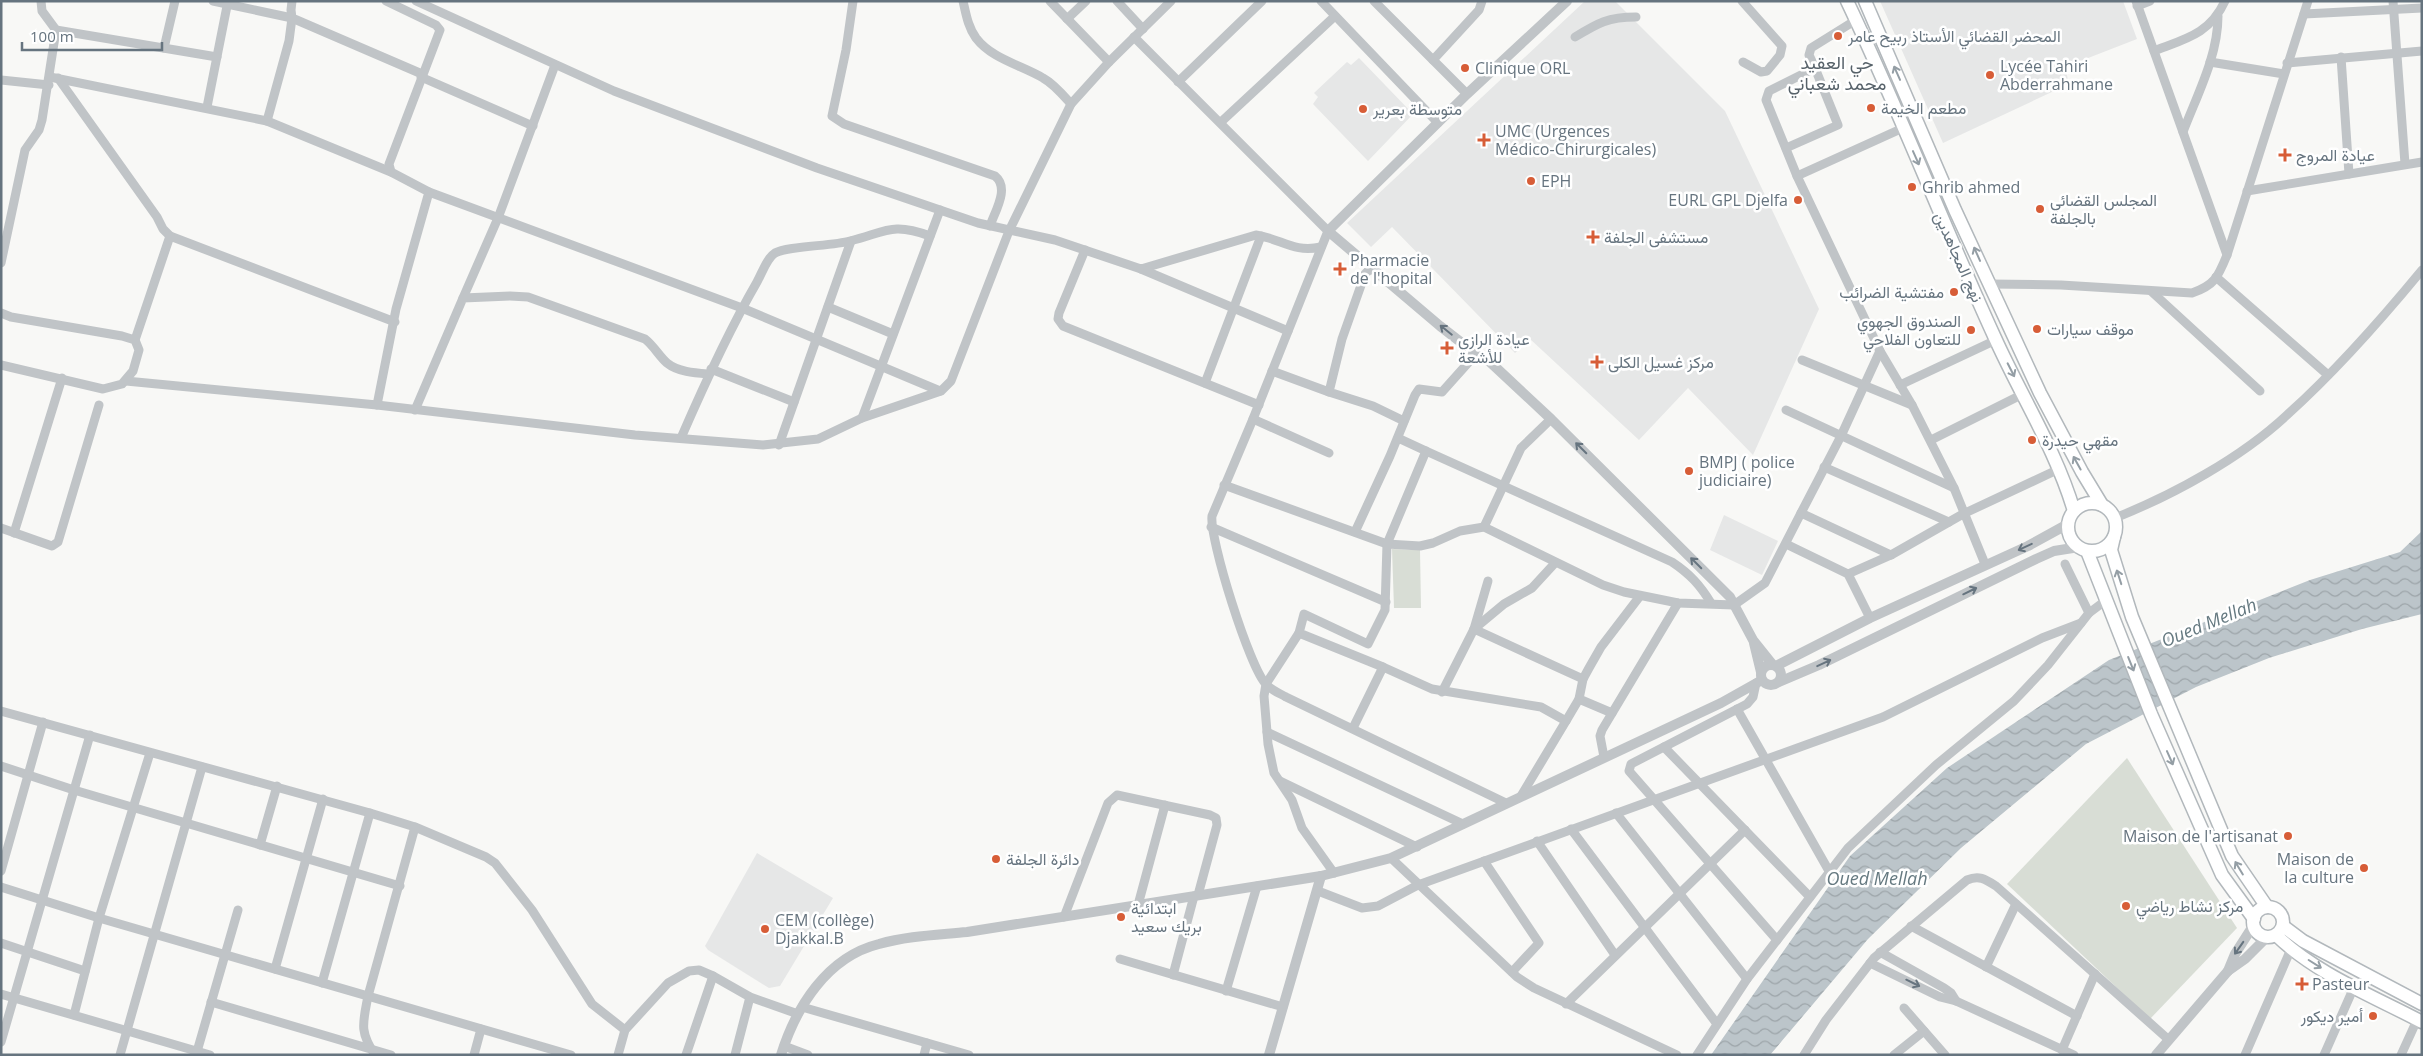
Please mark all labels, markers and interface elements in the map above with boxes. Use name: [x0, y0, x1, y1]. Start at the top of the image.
scale bar: [22, 20, 162, 52]
place label: المحضر القضائي الأستاذ ربيح عامر: [1847, 25, 2061, 50]
text: 100 m: [30, 26, 74, 46]
marker: المحضر القضائي الأستاذ ربيح عامر: [1832, 30, 1844, 42]
district label: حي العقيد محمد شعباني: [1788, 50, 1886, 99]
place label: Lycée Tahiri Abderrahmane: [2000, 55, 2113, 95]
place label: Clinique ORL: [1475, 57, 1570, 79]
marker: Clinique ORL: [1459, 62, 1471, 74]
one-way arrow: [1892, 66, 1902, 81]
marker: Lycée Tahiri Abderrahmane: [1984, 69, 1996, 81]
place label: مطعم الخيمة: [1881, 97, 1966, 119]
place label: متوسطة بعرير: [1372, 98, 1462, 120]
marker: مطعم الخيمة: [1865, 102, 1877, 114]
marker: متوسطة بعرير: [1357, 103, 1369, 115]
place label: UMC (Urgences Médico-Chirurgicales): [1495, 120, 1656, 160]
marker: UMC (Urgences Médico-Chirurgicales): [1477, 133, 1491, 147]
place label: عيادة المروج: [2296, 144, 2375, 167]
marker: عيادة المروج: [2278, 148, 2292, 162]
one-way arrow: [1912, 150, 1922, 165]
place label: EPH: [1541, 170, 1571, 192]
marker: EPH: [1525, 175, 1537, 187]
place label: Ghrib ahmed: [1922, 176, 2020, 198]
marker: Ghrib ahmed: [1906, 181, 1918, 193]
place label: EURL GPL Djelfa: [1668, 189, 1788, 211]
place label: المجلس القضائي بالجلفة: [2050, 189, 2157, 229]
marker: EURL GPL Djelfa: [1792, 194, 1804, 206]
marker: المجلس القضائي بالجلفة: [2034, 203, 2046, 215]
street label: نهج المجاهدين: [1928, 208, 1989, 306]
place label: مستشفى الجلفة: [1604, 226, 1708, 248]
marker: مستشفى الجلفة: [1586, 230, 1600, 244]
one-way arrow: [1971, 246, 1981, 261]
place label: Pharmacie de l'hopital: [1350, 249, 1432, 289]
marker: Pharmacie de l'hopital: [1334, 263, 1346, 275]
place label: مفتشية الضرائب: [1839, 281, 1944, 303]
marker: مفتشية الضرائب: [1948, 286, 1960, 298]
place label: الصندوق الجهوي للتعاون الفلاحي: [1857, 310, 1961, 353]
place label: موقف سيارات: [2047, 318, 2134, 340]
marker: موقف سيارات: [2031, 323, 2043, 335]
marker: الصندوق الجهوي للتعاون الفلاحي: [1965, 324, 1977, 336]
one-way arrow: [1440, 325, 1453, 336]
place label: عيادة الرازي للأشعة: [1458, 328, 1529, 368]
marker: عيادة الرازي للأشعة: [1440, 341, 1454, 355]
place label: مركز غسيل الكلى: [1608, 351, 1714, 373]
marker: مركز غسيل الكلى: [1590, 355, 1604, 369]
one-way arrow: [2007, 362, 2016, 377]
place label: مقهي حيدرة: [2042, 429, 2118, 454]
marker: مقهي حيدرة: [2026, 434, 2038, 446]
one-way arrow: [1575, 442, 1587, 455]
place label: BMPJ ( police judiciaire): [1698, 451, 1795, 491]
one-way arrow: [2072, 456, 2082, 471]
marker: BMPJ ( police judiciaire): [1683, 465, 1695, 477]
one-way arrow: [2018, 543, 2033, 552]
one-way arrow: [1690, 557, 1702, 569]
one-way arrow: [2114, 570, 2123, 586]
one-way arrow: [1962, 586, 1977, 595]
water label: Oued Mellah: [2157, 592, 2260, 652]
one-way arrow: [2126, 656, 2136, 671]
one-way arrow: [1816, 657, 1831, 667]
one-way arrow: [2166, 750, 2176, 765]
place label: Maison de l'artisanat: [2123, 825, 2278, 847]
marker: Maison de l'artisanat: [2282, 830, 2294, 842]
place label: دائرة الجلفة: [1006, 848, 1079, 870]
place label: Maison de la culture: [2277, 848, 2354, 888]
marker: دائرة الجلفة: [990, 853, 1002, 865]
one-way arrow: [2233, 861, 2243, 875]
marker: Maison de la culture: [2358, 862, 2370, 874]
water label: Oued Mellah: [1826, 866, 1928, 890]
place label: مركز نشاط رياضي: [2136, 895, 2243, 920]
place label: ابتدائية بريك سعيد: [1131, 897, 1202, 937]
marker: مركز نشاط رياضي: [2120, 900, 2132, 912]
place label: CEM (collège) Djakkal.B: [775, 909, 874, 949]
marker: ابتدائية بريك سعيد: [1115, 911, 1127, 923]
marker: CEM (collège) Djakkal.B: [759, 923, 771, 935]
one-way arrow: [2234, 941, 2244, 955]
one-way arrow: [2308, 959, 2322, 969]
place label: Pasteur: [2312, 973, 2370, 995]
marker: Pasteur: [2296, 978, 2308, 990]
one-way arrow: [1905, 979, 1920, 989]
place label: أمير ديكور: [2300, 1005, 2363, 1027]
marker: أمير ديكور: [2367, 1010, 2379, 1022]

